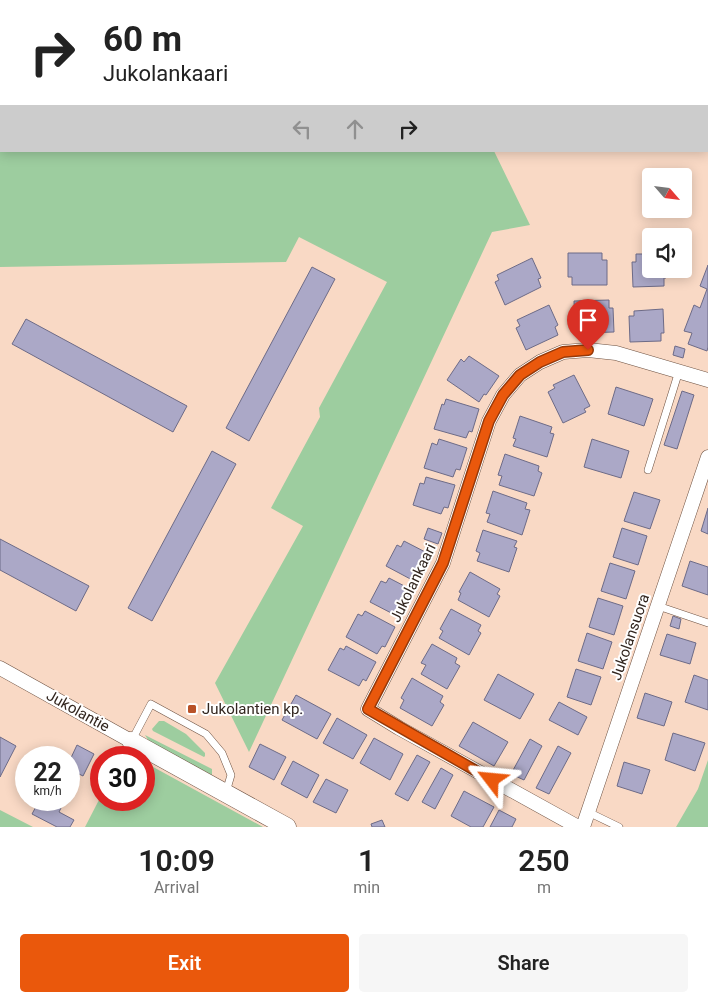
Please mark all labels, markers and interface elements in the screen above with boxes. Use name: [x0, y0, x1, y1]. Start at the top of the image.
text: 60 m: [103, 19, 182, 60]
icon: right: [20, 20, 85, 85]
text: Jukolankaari: [103, 61, 228, 86]
icon: left: [288, 115, 316, 143]
icon: ahead: [341, 115, 369, 143]
icon: right: [394, 115, 422, 143]
north arrow: [642, 168, 692, 218]
map controls: [642, 168, 692, 278]
button: sound: [642, 228, 692, 278]
pin: [567, 299, 609, 350]
icon: arrive: [574, 306, 602, 334]
street label: Jukolankaari: [386, 541, 440, 625]
street label: Jukolansuora: [607, 591, 653, 683]
street label: Jukolantie: [43, 686, 113, 736]
place label: Jukolantien kp.: [202, 700, 303, 718]
marker: Jukolantien kp.: [186, 703, 198, 715]
speed limit sign: 30: [90, 746, 155, 811]
position arrow: [465, 753, 517, 805]
text: 22: [33, 758, 62, 787]
text: km/h: [33, 784, 62, 798]
text: 10:09: [138, 843, 215, 878]
text: 1: [358, 843, 375, 878]
text: 250: [518, 843, 570, 878]
text: Arrival: [154, 878, 199, 897]
text: min: [353, 878, 380, 897]
text: m: [537, 878, 551, 897]
button: Exit: [20, 934, 349, 992]
button: Share: [359, 934, 688, 992]

